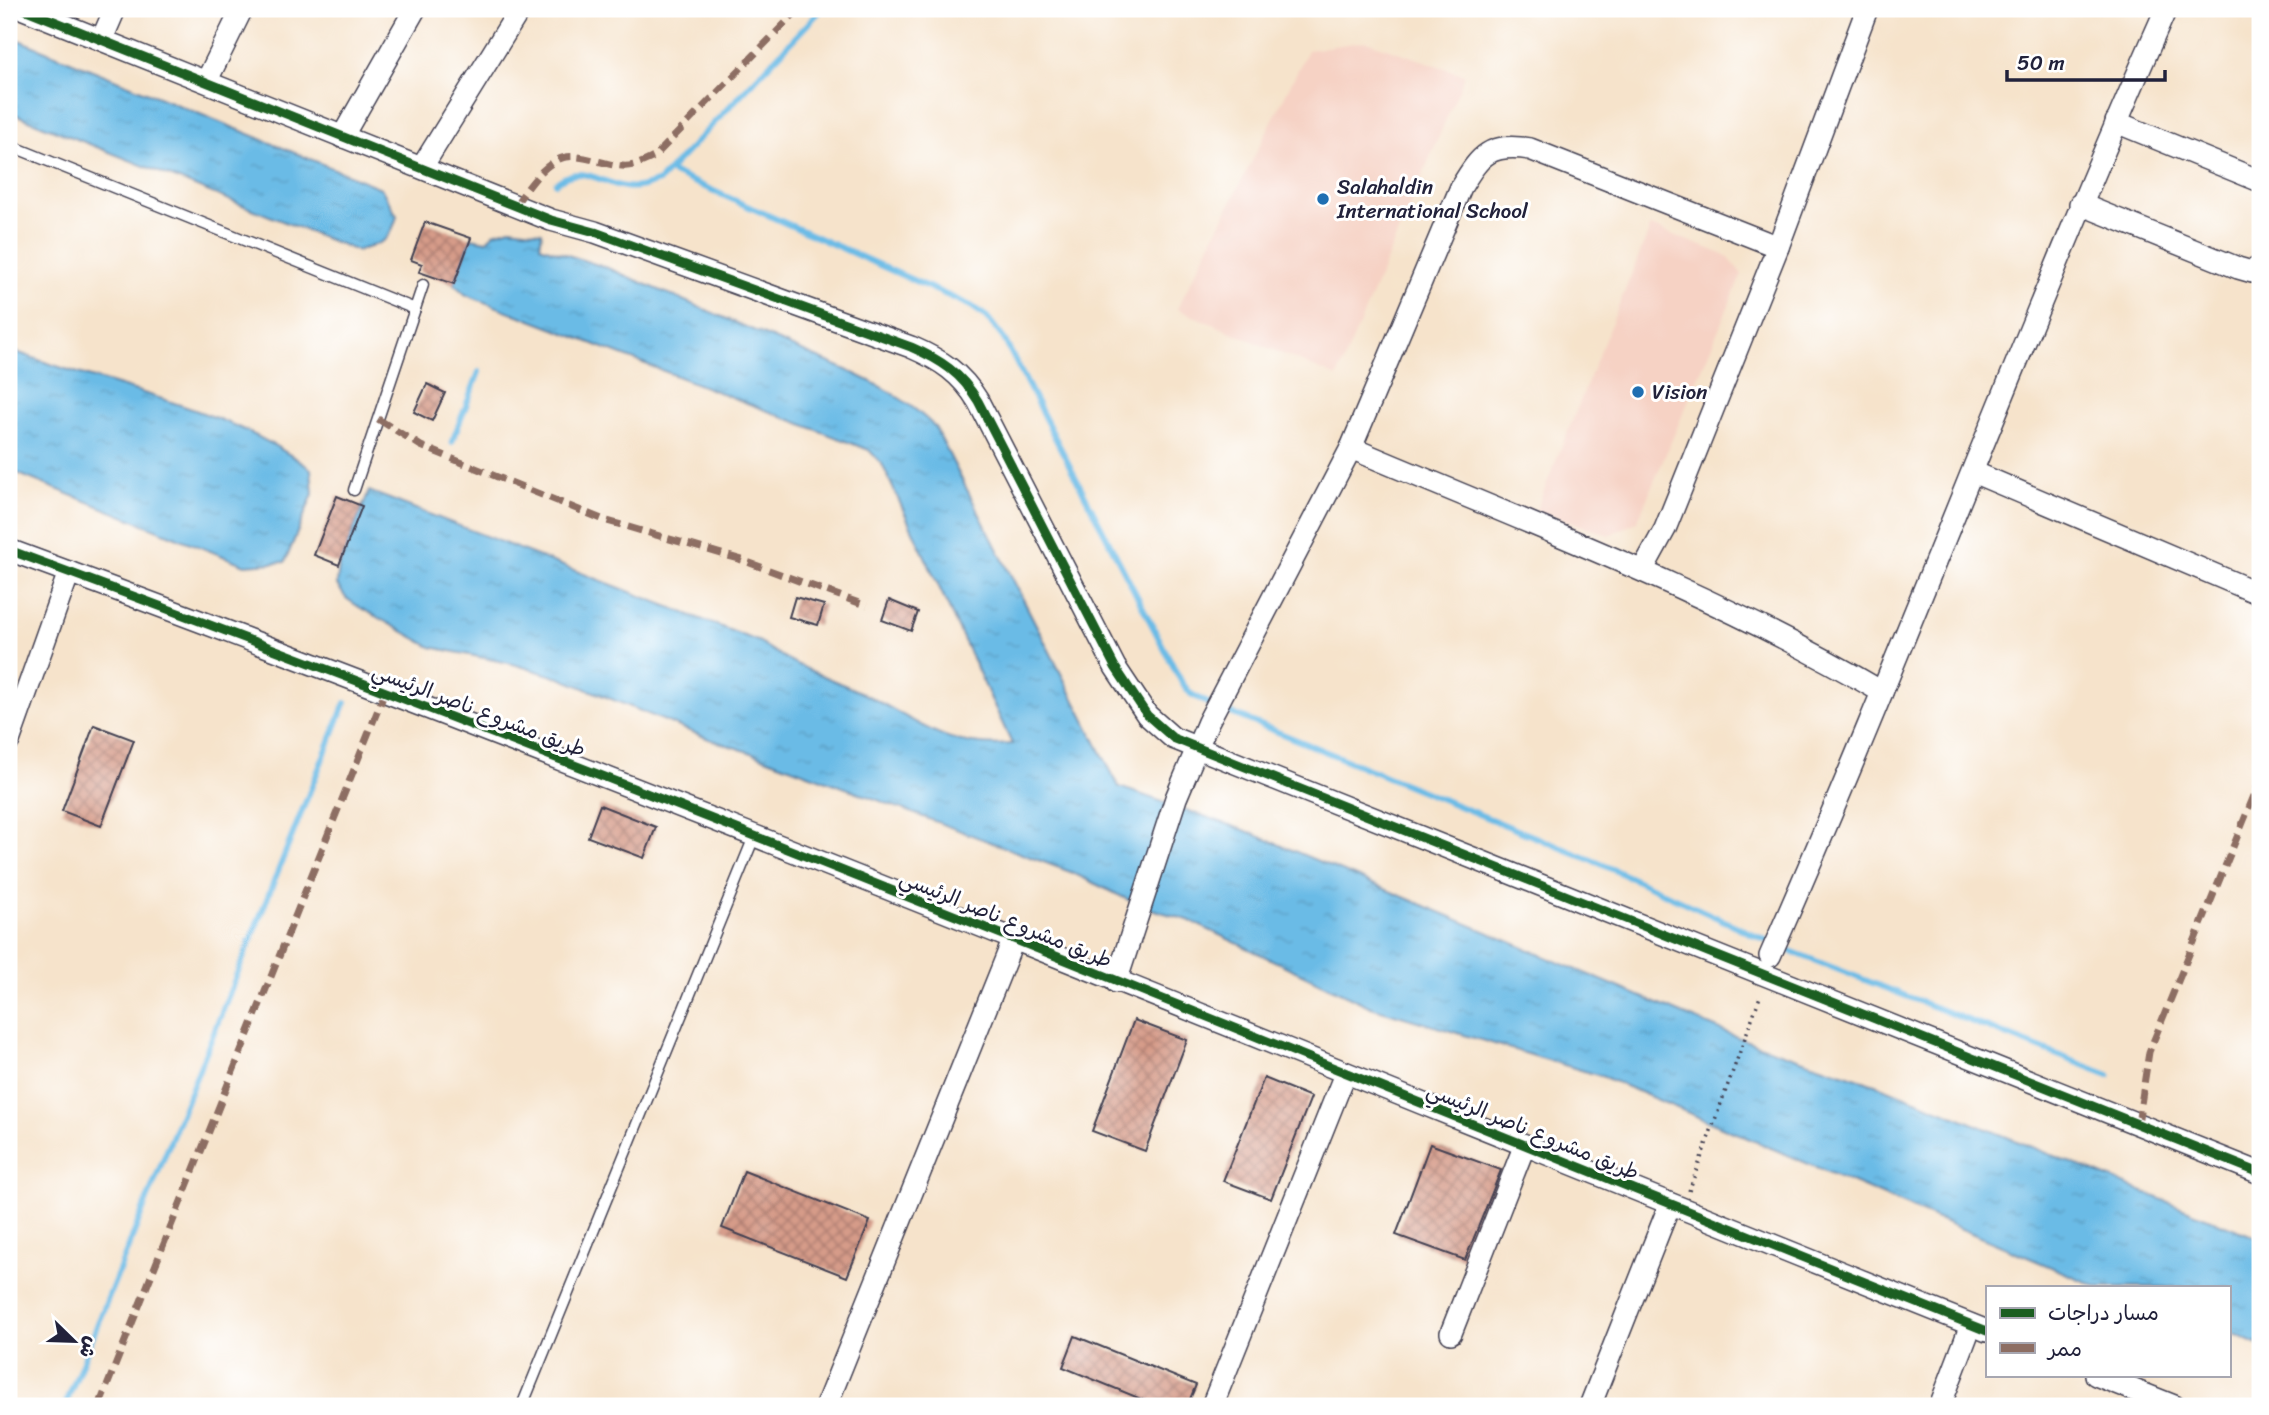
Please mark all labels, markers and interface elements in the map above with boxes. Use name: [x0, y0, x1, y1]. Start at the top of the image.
scale bar: [2007, 38, 2164, 82]
text: 50 m: [2017, 44, 2065, 82]
place label: Salahaldin International School: [1336, 168, 1529, 230]
marker: Salahaldin International School: [1315, 191, 1331, 207]
place label: Vision: [1652, 373, 1707, 411]
marker: Vision: [1630, 384, 1646, 400]
street label: طريق مشروع ناصر الرئيسي: [366, 652, 592, 768]
street label: طريق مشروع ناصر الرئيسي: [894, 859, 1118, 979]
street label: طريق مشروع ناصر الرئيسي: [1421, 1071, 1645, 1191]
legend: [1986, 1286, 2230, 1376]
text: مسار دراجات: [2048, 1294, 2159, 1332]
north arrow: [38, 1306, 108, 1376]
text: ممر: [2046, 1330, 2082, 1368]
text: ش: [70, 1331, 108, 1364]

